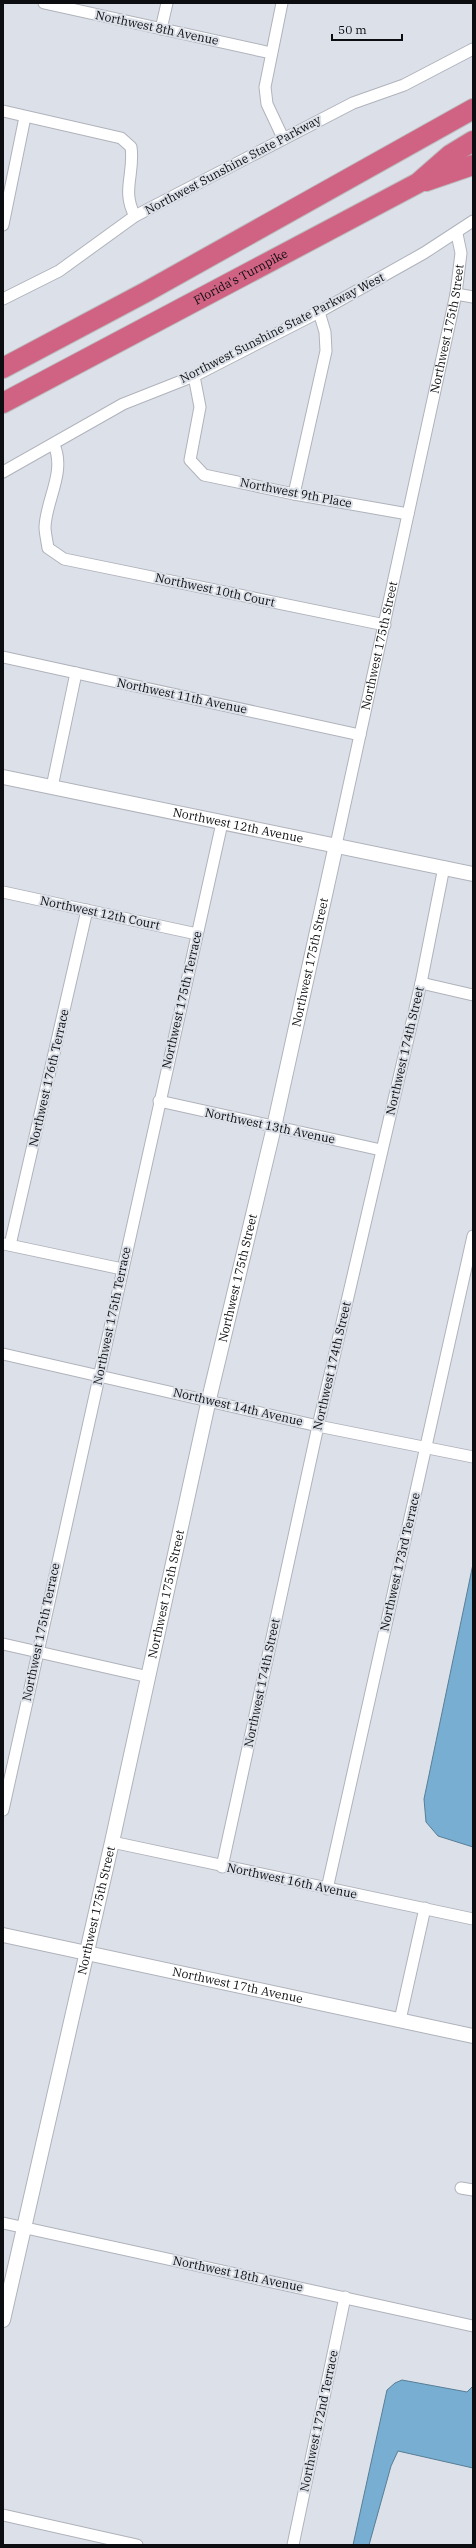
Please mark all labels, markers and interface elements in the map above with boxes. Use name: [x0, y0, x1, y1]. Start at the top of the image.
street label: Northwest 8th Avenue: [94, 7, 220, 48]
scale bar: [332, 16, 402, 42]
text: 50 m: [338, 22, 367, 37]
street label: Northwest Sunshine State Parkway: [142, 111, 324, 217]
street label: Florida's Turnpike: [191, 246, 290, 308]
street label: Northwest 175th Street: [427, 263, 467, 395]
street label: Northwest Sunshine State Parkway West: [177, 269, 387, 386]
street label: Northwest 9th Place: [239, 474, 353, 511]
street label: Northwest 10th Court: [154, 569, 276, 610]
street label: Northwest 175th Street: [358, 580, 400, 711]
street label: Northwest 11th Avenue: [116, 674, 249, 717]
street label: Northwest 12th Avenue: [172, 804, 305, 846]
street label: Northwest 12th Court: [39, 892, 161, 933]
street label: Northwest 175th Street: [288, 896, 331, 1028]
street label: Northwest 175th Terrace: [158, 929, 205, 1070]
street label: Northwest 174th Street: [382, 985, 427, 1117]
street label: Northwest 176th Terrace: [25, 1007, 72, 1148]
street label: Northwest 13th Avenue: [204, 1104, 337, 1147]
street label: Northwest 175th Street: [215, 1212, 260, 1344]
street label: Northwest 175th Terrace: [90, 1245, 134, 1386]
street label: Northwest 174th Street: [309, 1300, 354, 1432]
street label: Northwest 14th Avenue: [172, 1384, 304, 1429]
street label: Northwest 173rd Terrace: [376, 1491, 423, 1633]
street label: Northwest 175th Street: [144, 1528, 187, 1660]
street label: Northwest 175th Terrace: [19, 1561, 63, 1702]
street label: Northwest 174th Street: [241, 1617, 283, 1749]
street label: Northwest 175th Street: [74, 1845, 118, 1976]
street label: Northwest 16th Avenue: [226, 1859, 359, 1902]
street label: Northwest 17th Avenue: [171, 1964, 304, 2006]
street label: Northwest 18th Avenue: [172, 2252, 305, 2295]
street label: Northwest 172nd Terrace: [296, 2349, 341, 2493]

